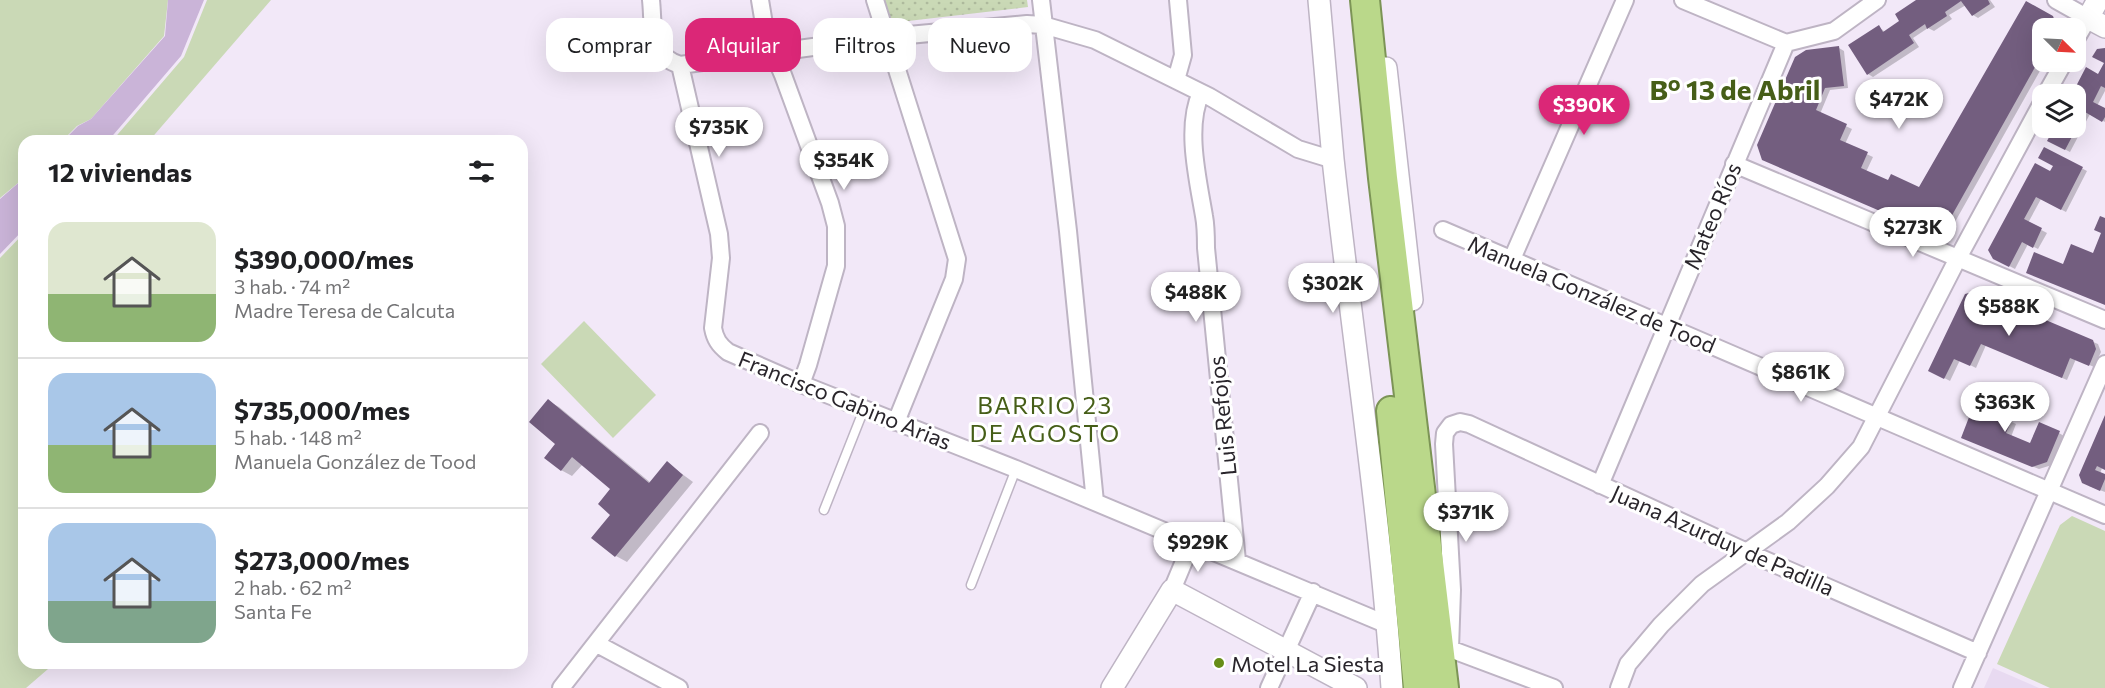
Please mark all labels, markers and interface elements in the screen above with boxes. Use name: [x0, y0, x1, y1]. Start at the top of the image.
chip: Comprar: [546, 18, 673, 72]
chip: Alquilar: [685, 18, 801, 72]
chip: Filtros: [813, 18, 916, 72]
chip: Nuevo: [928, 18, 1032, 72]
north arrow: [2032, 18, 2086, 72]
map controls: [2032, 18, 2086, 138]
district label: Bº 13 de Abril: [1650, 72, 1820, 106]
pin: $472K: [1857, 79, 1941, 130]
button: layers: [2032, 84, 2086, 138]
pin: $390K: [1542, 85, 1626, 136]
text: $472K: [1869, 86, 1929, 110]
text: $390K: [1553, 92, 1615, 116]
pin: $735K: [677, 107, 761, 158]
text: $735K: [689, 114, 749, 138]
pin: $354K: [802, 140, 886, 191]
text: $354K: [813, 147, 875, 171]
icon: filters: [465, 155, 498, 188]
text: 12 viviendas: [48, 156, 192, 187]
street label: Mateo Ríos: [1677, 158, 1747, 274]
pin: $273K: [1871, 207, 1955, 258]
text: $273K: [1883, 214, 1943, 238]
street label: Manuela González de Tood: [1464, 229, 1720, 359]
text: $390,000/mes: [234, 243, 414, 274]
icon: home: [96, 246, 168, 318]
pin: $302K: [1291, 263, 1375, 314]
text: $302K: [1302, 270, 1364, 294]
pin: $488K: [1154, 272, 1238, 323]
text: 3 hab. · 74 m²: [234, 274, 350, 298]
text: $488K: [1165, 279, 1227, 303]
pin: $588K: [1967, 286, 2051, 337]
text: $588K: [1978, 293, 2040, 317]
text: Madre Teresa de Calcuta: [234, 298, 455, 322]
street label: Francisco Gabino Arias: [735, 345, 955, 455]
pin: $861K: [1759, 352, 1843, 403]
street label: Luis Refojos: [1202, 355, 1242, 477]
text: $861K: [1771, 359, 1831, 383]
pin: $363K: [1963, 382, 2047, 433]
text: $363K: [1975, 389, 2035, 413]
district label: BARRIO 23 DE AGOSTO: [969, 390, 1121, 447]
text: $735,000/mes: [234, 394, 410, 425]
icon: home: [96, 397, 168, 469]
text: 5 hab. · 148 m²: [234, 425, 362, 449]
text: Manuela González de Tood: [234, 449, 476, 473]
street label: Juana Azurduy de Padilla: [1608, 479, 1838, 601]
pin: $371K: [1424, 492, 1508, 543]
text: $371K: [1438, 499, 1494, 523]
pin: $929K: [1156, 522, 1240, 573]
text: $929K: [1167, 529, 1229, 553]
text: $273,000/mes: [234, 544, 410, 575]
icon: home: [96, 547, 168, 619]
text: 2 hab. · 62 m²: [234, 575, 352, 599]
text: Santa Fe: [234, 599, 312, 623]
place label: Motel La Siesta: [1231, 650, 1384, 677]
marker: Motel La Siesta: [1212, 656, 1226, 670]

